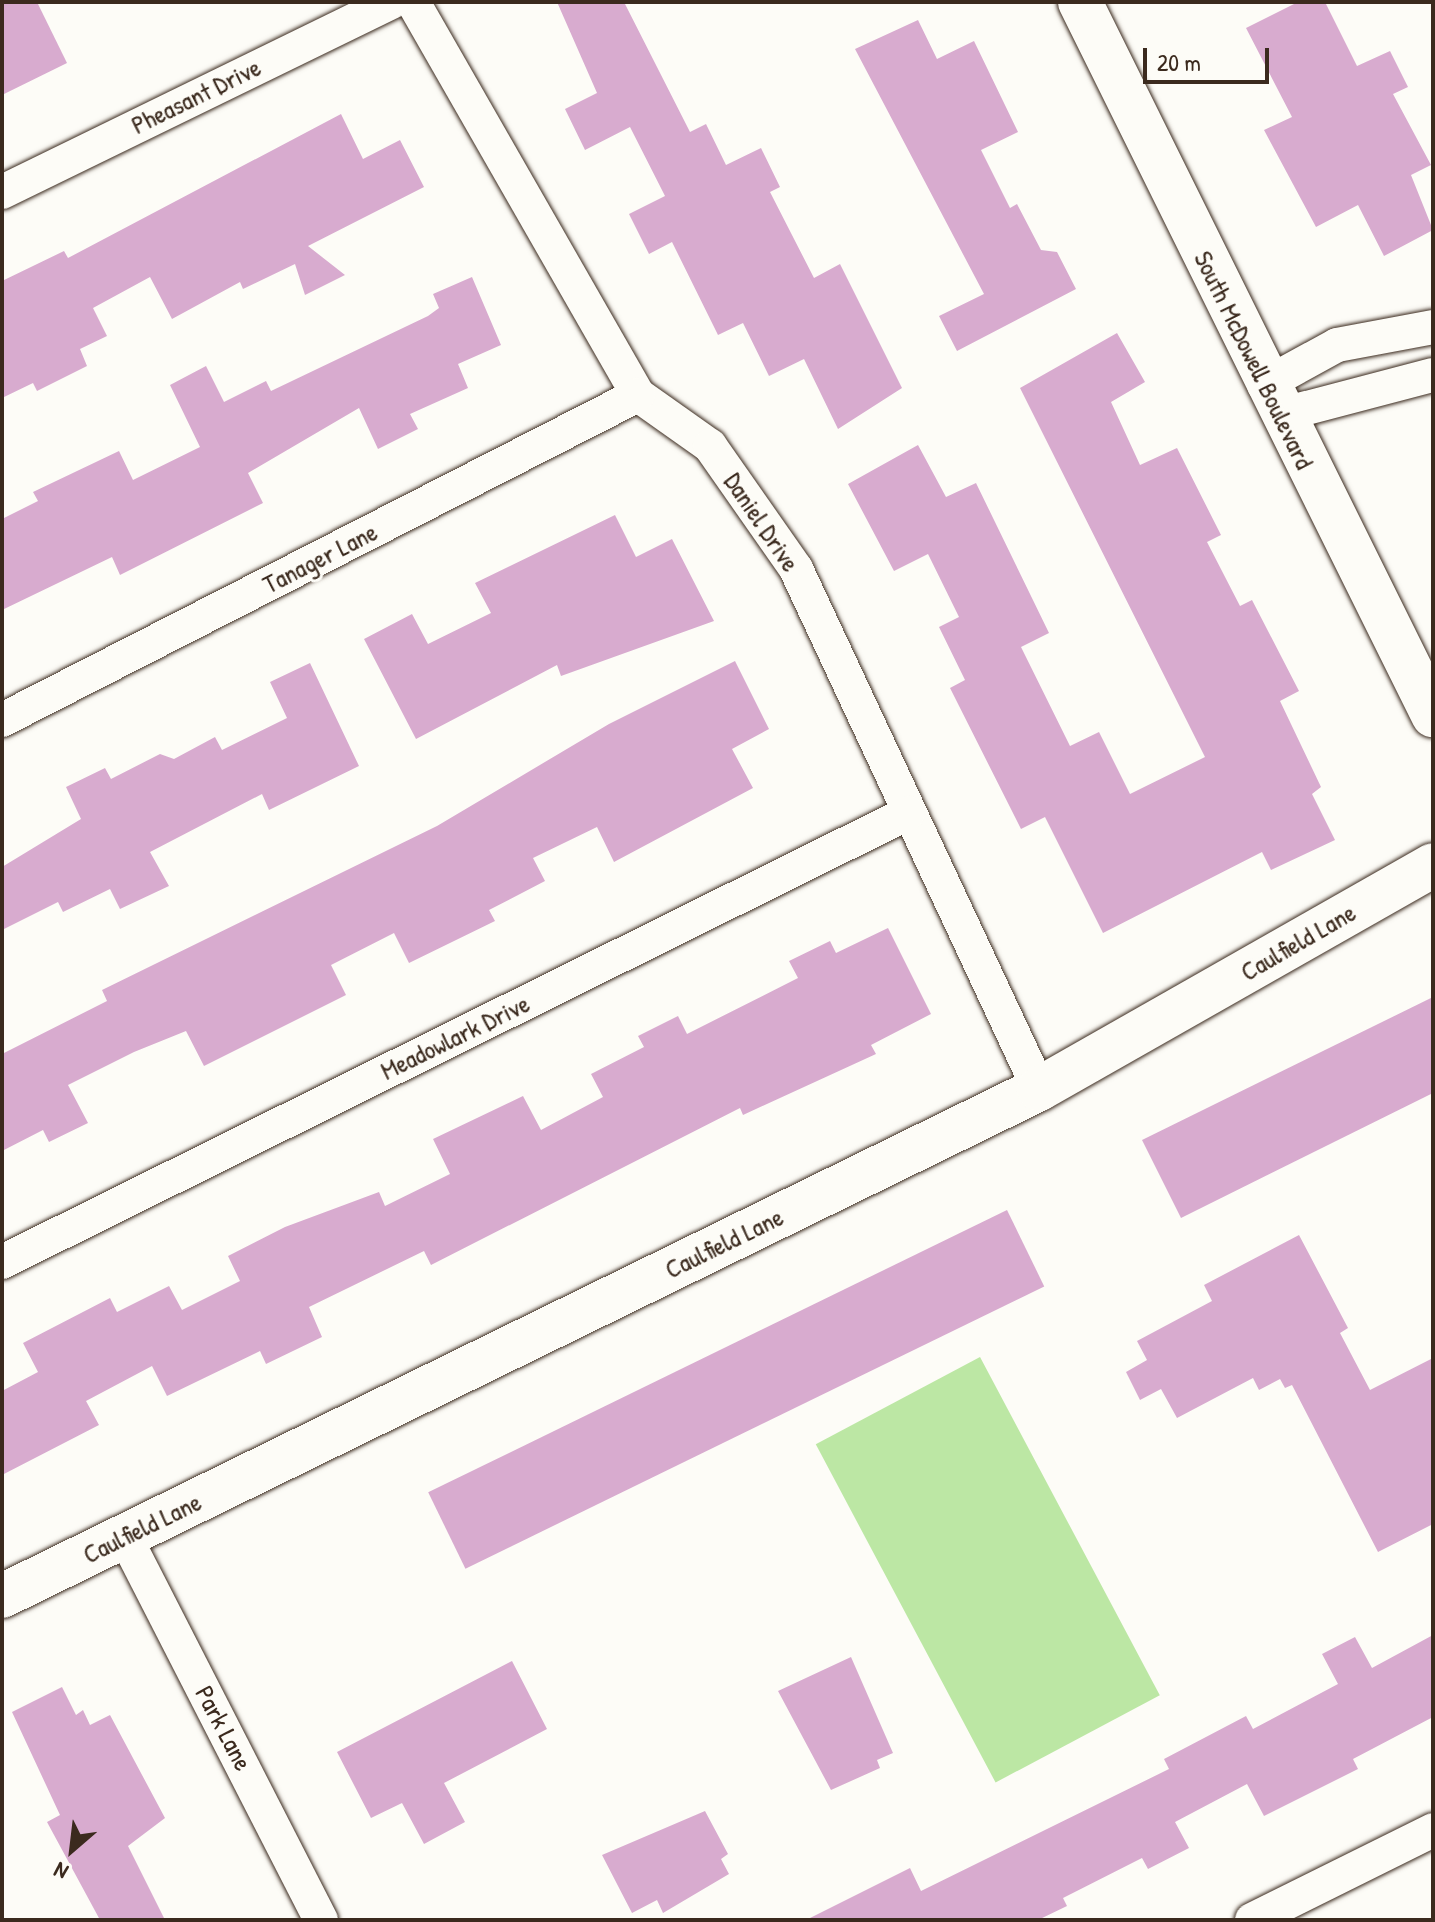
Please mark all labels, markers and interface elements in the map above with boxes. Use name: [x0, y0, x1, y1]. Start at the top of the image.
scale bar: [1147, 32, 1273, 82]
text: 20 m: [1157, 46, 1201, 78]
street label: Pheasant Drive: [126, 51, 266, 141]
street label: South McDowell Boulevard: [1188, 246, 1320, 474]
street label: Daniel Drive: [718, 467, 806, 577]
street label: Tanager Lane: [258, 516, 382, 600]
street label: Caulfield Lane: [1235, 897, 1361, 987]
street label: Meadowlark Drive: [376, 988, 534, 1086]
street label: Caulfield Lane: [660, 1201, 788, 1285]
street label: Caulfield Lane: [78, 1486, 206, 1570]
street label: Park Lane: [189, 1680, 259, 1776]
north arrow: [32, 1810, 112, 1890]
text: N: [49, 1855, 73, 1887]

